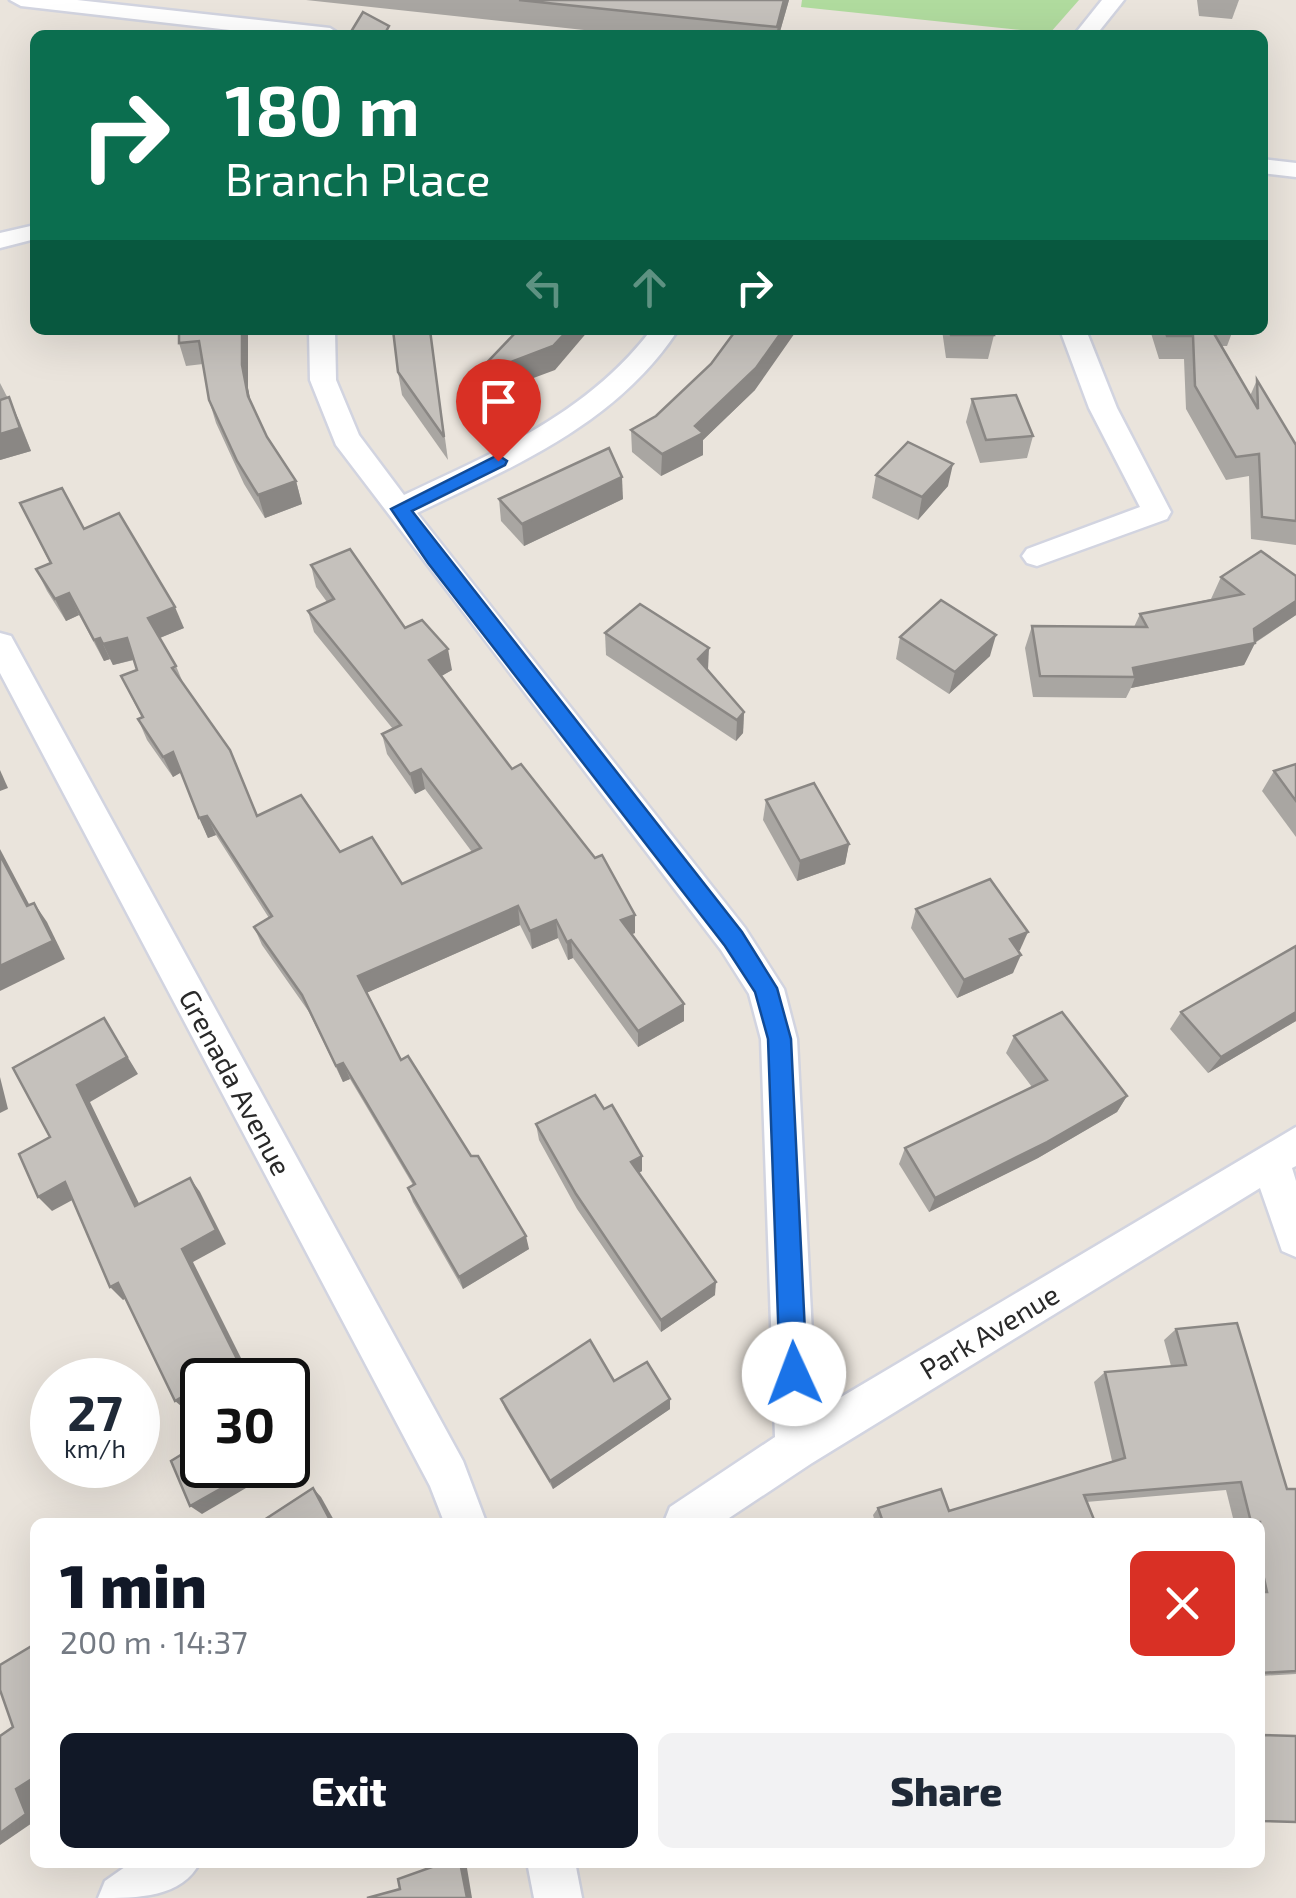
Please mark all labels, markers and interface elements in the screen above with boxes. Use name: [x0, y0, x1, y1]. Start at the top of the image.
text: 180 m: [225, 66, 420, 150]
icon: right: [60, 70, 190, 200]
text: Branch Place: [225, 151, 490, 205]
icon: left: [517, 260, 572, 315]
icon: ahead: [622, 260, 677, 315]
icon: right: [727, 260, 782, 315]
pin: [456, 359, 541, 462]
icon: arrive: [471, 374, 526, 429]
street label: Grenada Avenue: [173, 983, 299, 1181]
street label: Park Avenue: [913, 1276, 1065, 1386]
position arrow: [742, 1322, 846, 1426]
speed limit sign: 30: [180, 1358, 310, 1488]
text: 27: [67, 1381, 123, 1441]
text: km/h: [64, 1433, 126, 1463]
text: 1 min: [60, 1548, 207, 1620]
button: close: [1130, 1551, 1235, 1656]
text: 200 m · 14:37: [60, 1622, 248, 1660]
button: Exit: [60, 1733, 638, 1848]
button: Share: [658, 1733, 1235, 1848]

